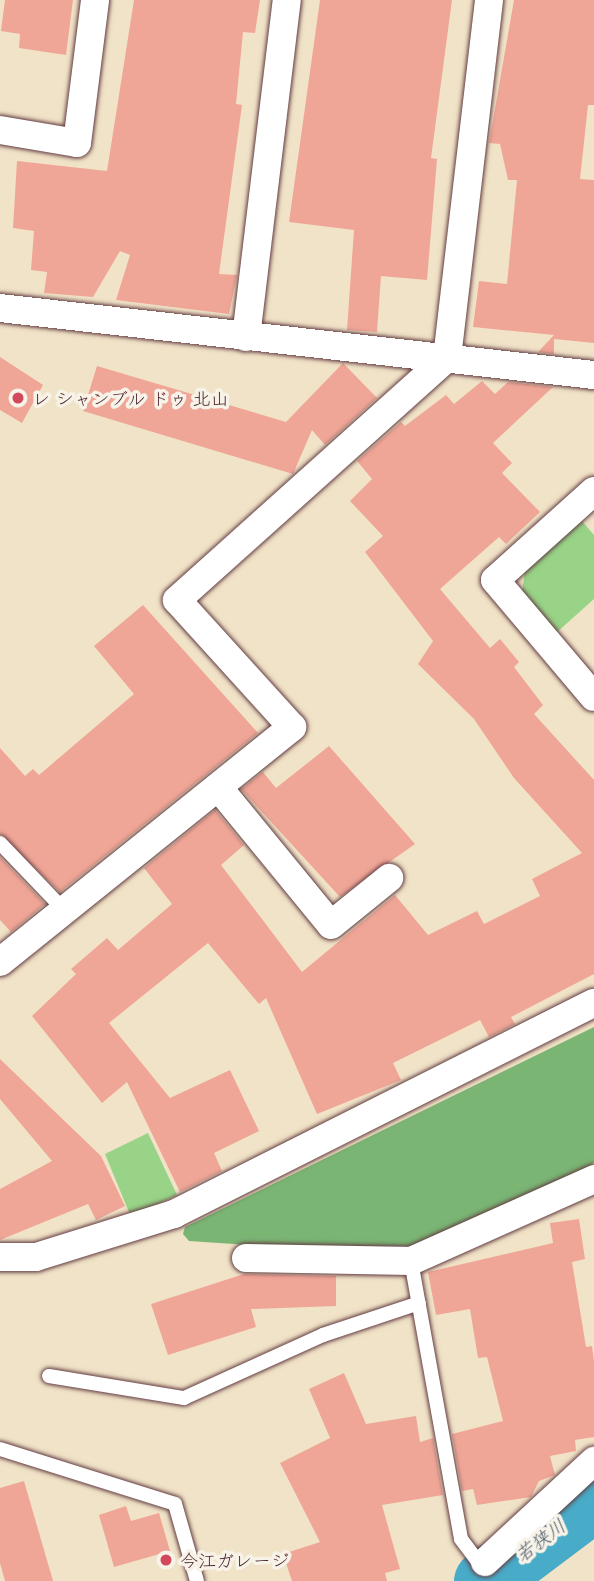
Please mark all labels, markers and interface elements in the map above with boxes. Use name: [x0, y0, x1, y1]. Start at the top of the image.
place label: レ シャンブル ドゥ 北山: [32, 387, 230, 409]
marker: レ シャンブル ドゥ 北山: [10, 390, 26, 406]
water label: 若狭川: [510, 1514, 570, 1566]
place label: 今江ガレージ: [180, 1549, 289, 1571]
marker: 今江ガレージ: [158, 1552, 174, 1568]

